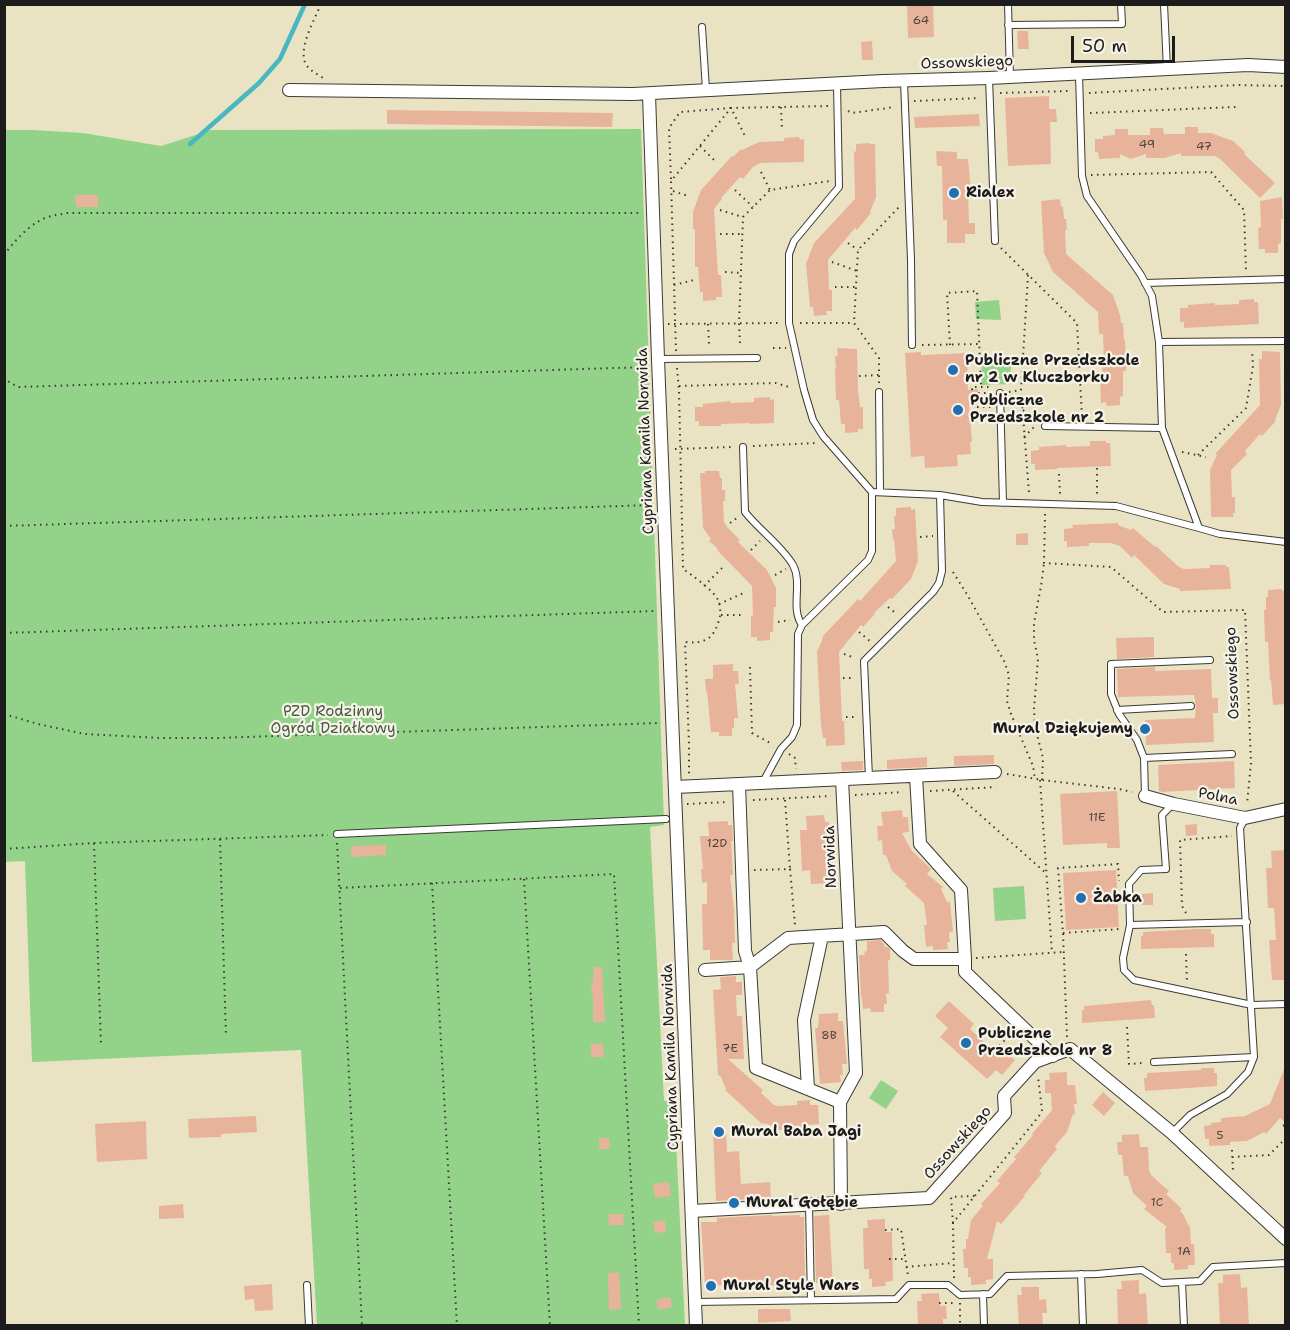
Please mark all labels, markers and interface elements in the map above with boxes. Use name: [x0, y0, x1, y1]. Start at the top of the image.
house number: 64: [913, 14, 929, 28]
scale bar: [1074, 24, 1178, 62]
text: 50 m: [1082, 34, 1127, 58]
street label: Ossowskiego: [920, 52, 1014, 74]
house number: 49: [1139, 138, 1155, 152]
house number: 47: [1196, 140, 1212, 154]
place label: Rialex: [966, 184, 1014, 202]
marker: Rialex: [947, 186, 961, 200]
street label: Cypriana Kamila Norwida: [634, 347, 658, 535]
place label: Publiczne Przedszkole nr 2 w Kluczborku: [965, 352, 1139, 387]
marker: Publiczne Przedszkole nr 2 w Kluczborku: [946, 363, 960, 377]
place label: Publiczne Przedszkole nr 2: [970, 392, 1104, 427]
marker: Publiczne Przedszkole nr 2: [951, 403, 965, 417]
street label: Ossowskiego: [1222, 626, 1244, 720]
park label: PZD Rodzinny Ogród Działkowy: [270, 703, 396, 738]
place label: Mural Dziękujemy: [993, 720, 1133, 738]
marker: Mural Dziękujemy: [1138, 722, 1152, 736]
street label: Polna: [1197, 784, 1239, 810]
house number: 11E: [1088, 811, 1106, 825]
street label: Norwida: [821, 825, 841, 889]
house number: 12D: [707, 837, 727, 851]
place label: Żabka: [1093, 889, 1142, 907]
marker: Żabka: [1074, 891, 1088, 905]
street label: Cypriana Kamila Norwida: [659, 963, 683, 1151]
place label: Publiczne Przedszkole nr 8: [978, 1025, 1112, 1060]
house number: 8B: [821, 1029, 837, 1043]
marker: Publiczne Przedszkole nr 8: [959, 1036, 973, 1050]
house number: 7E: [722, 1042, 738, 1056]
street label: Ossowskiego: [920, 1103, 996, 1183]
place label: Mural Baba Jagi: [731, 1123, 861, 1141]
marker: Mural Baba Jagi: [712, 1125, 726, 1139]
house number: 5: [1216, 1129, 1224, 1143]
place label: Mural Gołębie: [746, 1194, 858, 1212]
marker: Mural Gołębie: [727, 1196, 741, 1210]
house number: 1C: [1151, 1196, 1163, 1210]
house number: 1A: [1177, 1245, 1191, 1259]
place label: Mural Style Wars: [723, 1277, 859, 1295]
marker: Mural Style Wars: [704, 1279, 718, 1293]

